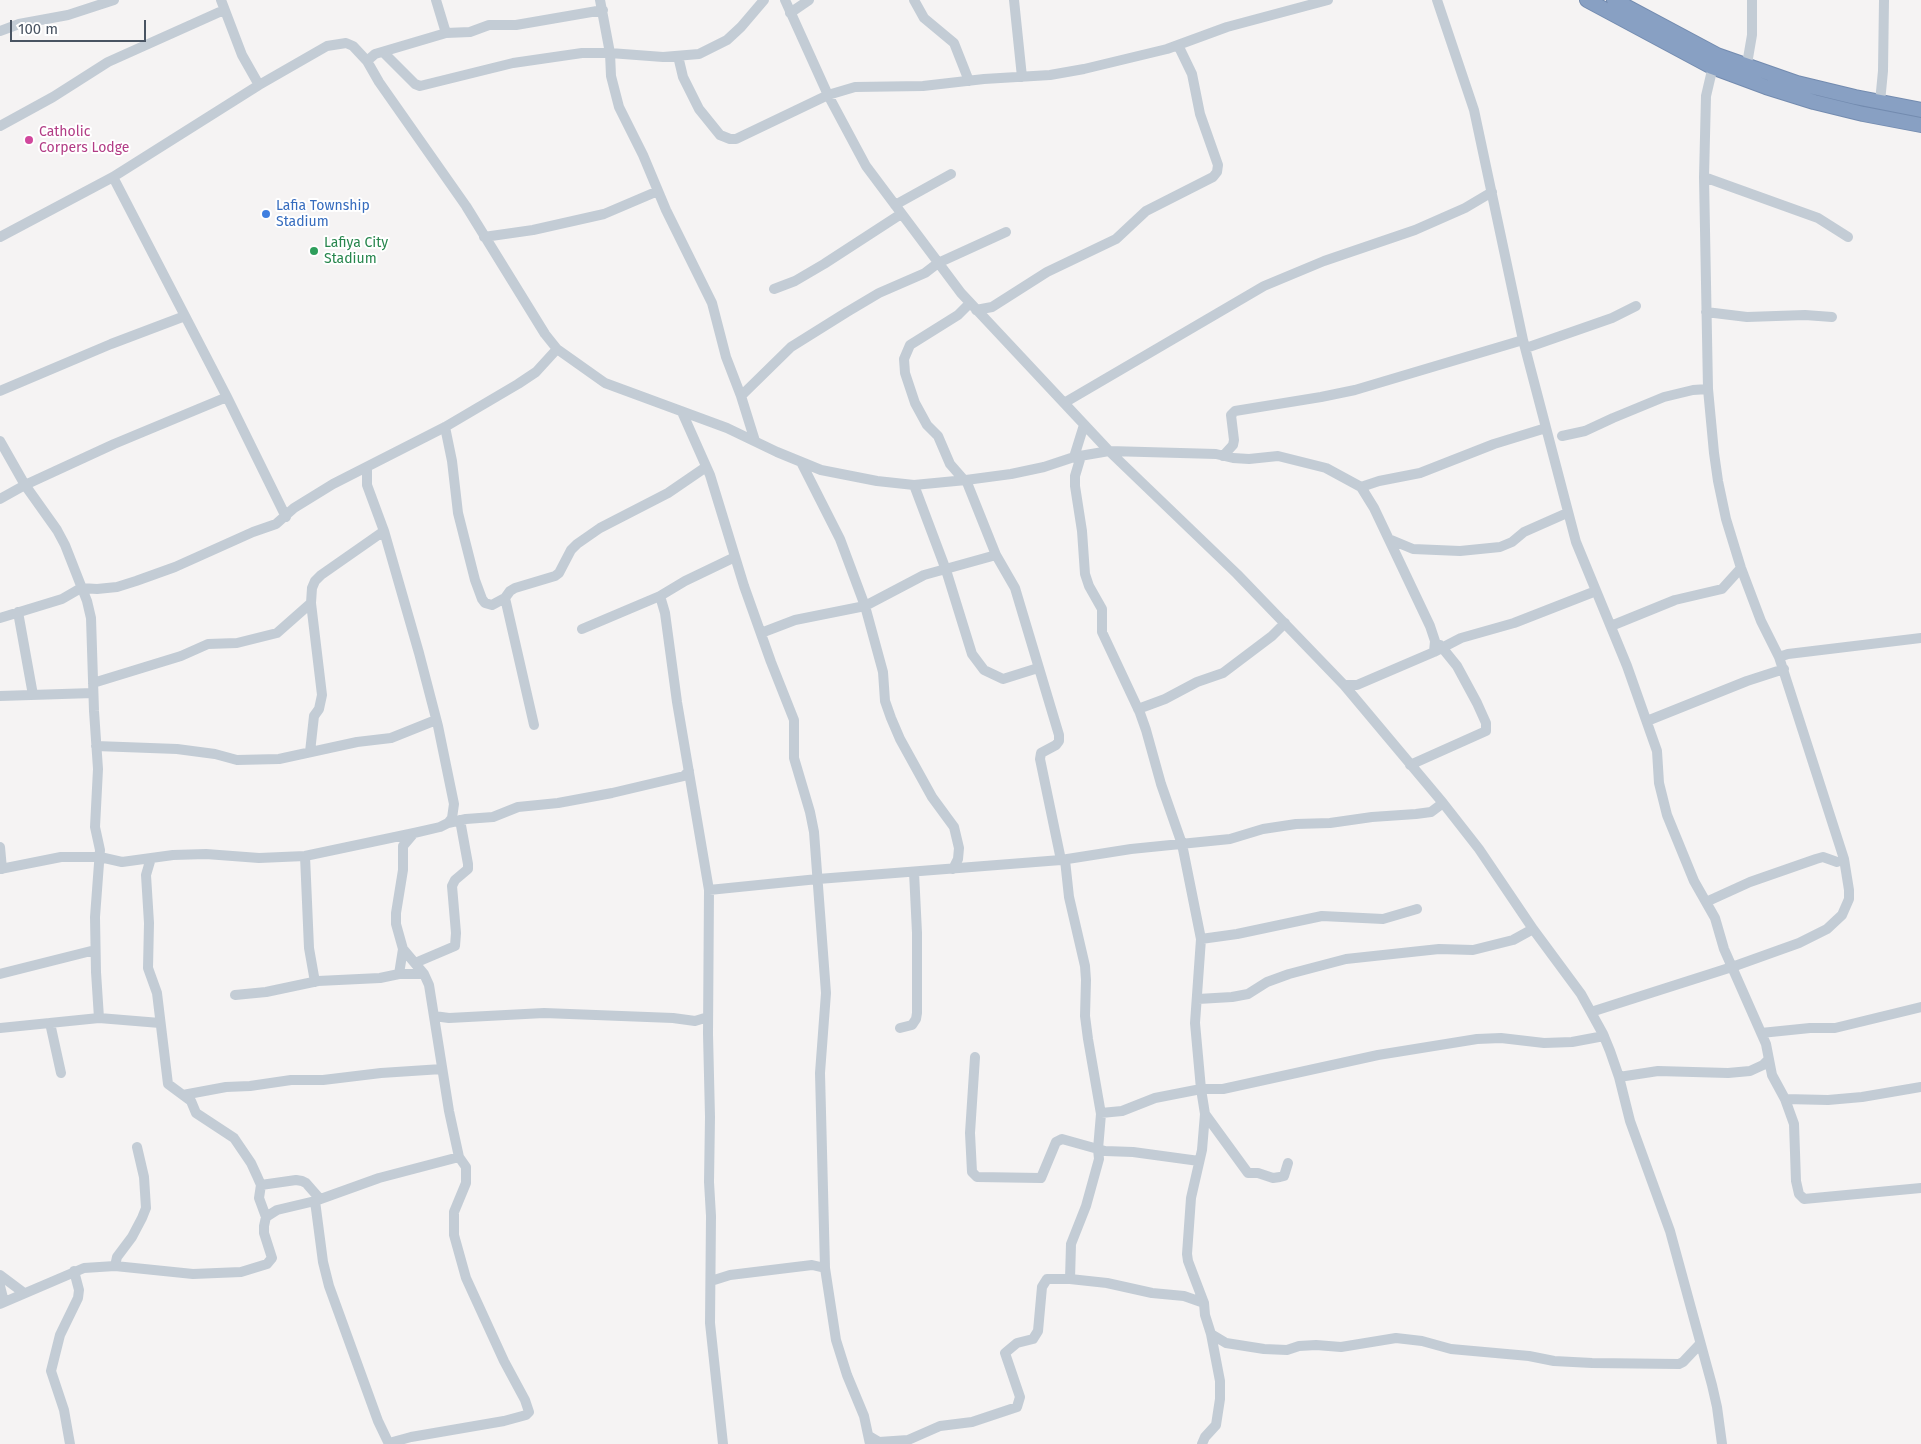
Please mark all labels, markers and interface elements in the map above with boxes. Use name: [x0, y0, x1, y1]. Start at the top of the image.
scale bar: [12, 10, 149, 42]
text: 100 m: [18, 20, 58, 38]
place label: Catholic Corpers Lodge: [39, 124, 129, 156]
marker: Catholic Corpers Lodge: [23, 134, 35, 146]
place label: Lafia Township Stadium: [276, 198, 370, 230]
marker: Lafia Township Stadium: [260, 208, 272, 220]
place label: Lafiya City Stadium: [324, 235, 388, 268]
marker: Lafiya City Stadium: [308, 245, 320, 257]

